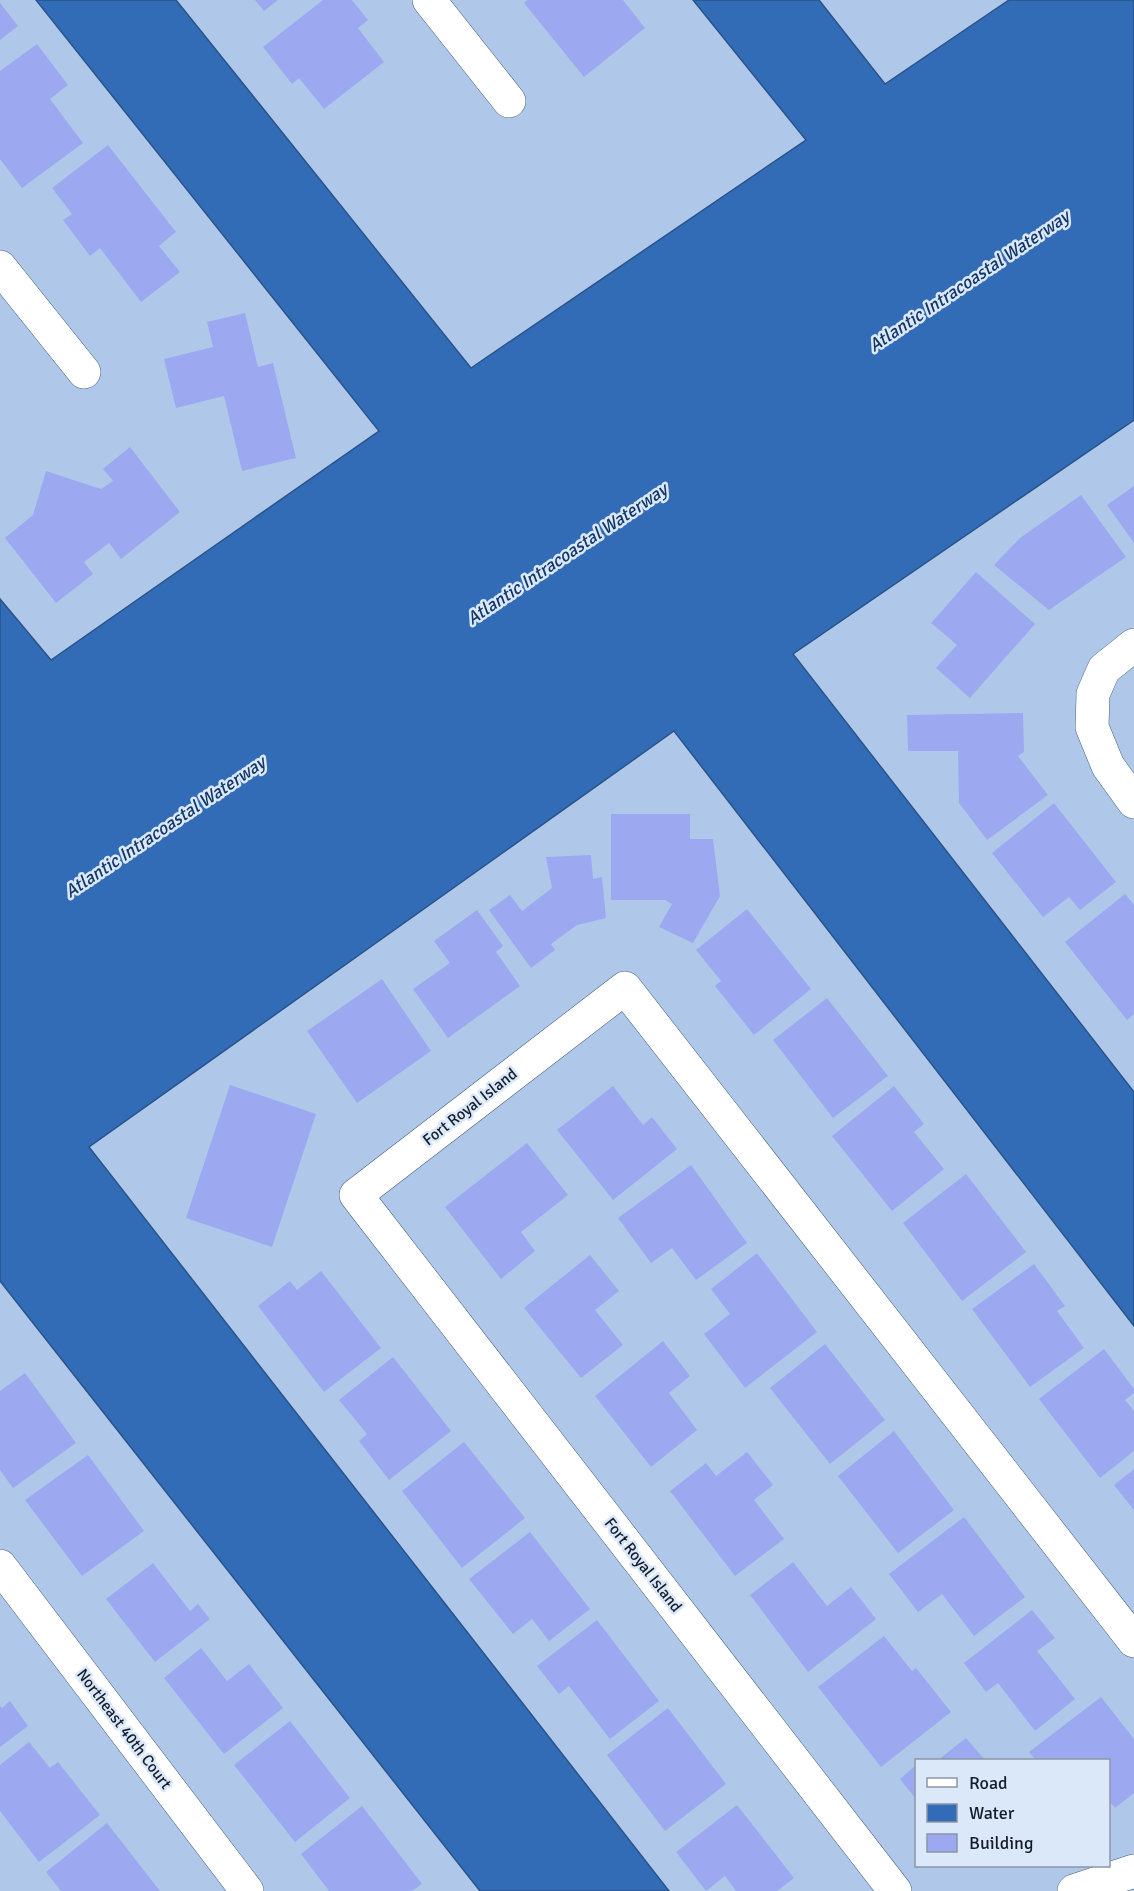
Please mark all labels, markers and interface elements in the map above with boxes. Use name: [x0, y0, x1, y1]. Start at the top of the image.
water label: Atlantic Intracoastal Waterway: [865, 204, 1076, 356]
water label: Atlantic Intracoastal Waterway: [463, 477, 674, 629]
water label: Atlantic Intracoastal Waterway: [61, 750, 272, 902]
street label: Fort Royal Island: [419, 1064, 521, 1150]
street label: Fort Royal Island: [600, 1514, 686, 1616]
street label: Northeast 40th Court: [72, 1665, 176, 1793]
legend: [915, 1759, 1110, 1867]
text: Road: [969, 1772, 1008, 1794]
text: Water: [969, 1802, 1015, 1824]
text: Building: [969, 1832, 1033, 1854]

